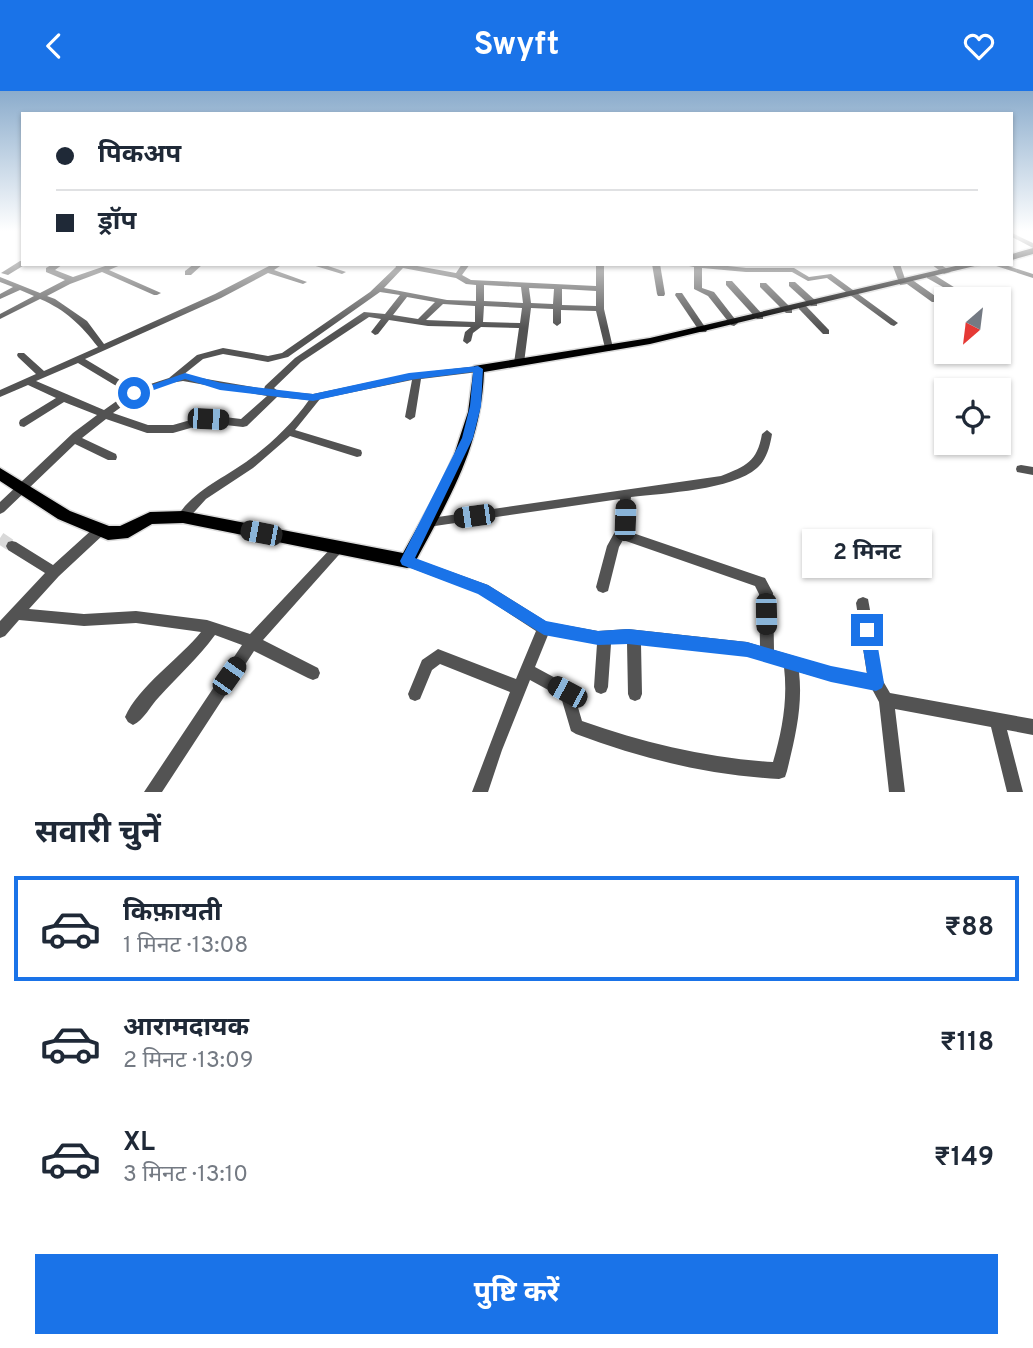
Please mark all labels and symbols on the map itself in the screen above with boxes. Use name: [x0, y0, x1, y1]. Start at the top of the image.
north arrow: [934, 287, 1012, 364]
route start: [118, 377, 150, 409]
car: [187, 407, 230, 431]
car: [614, 499, 637, 541]
car: [452, 503, 497, 529]
car: [239, 519, 284, 547]
callout: 2 मिनट: [802, 529, 932, 577]
car: [756, 593, 777, 635]
route end: [851, 614, 883, 646]
car: [209, 653, 250, 699]
car: [544, 673, 591, 711]

